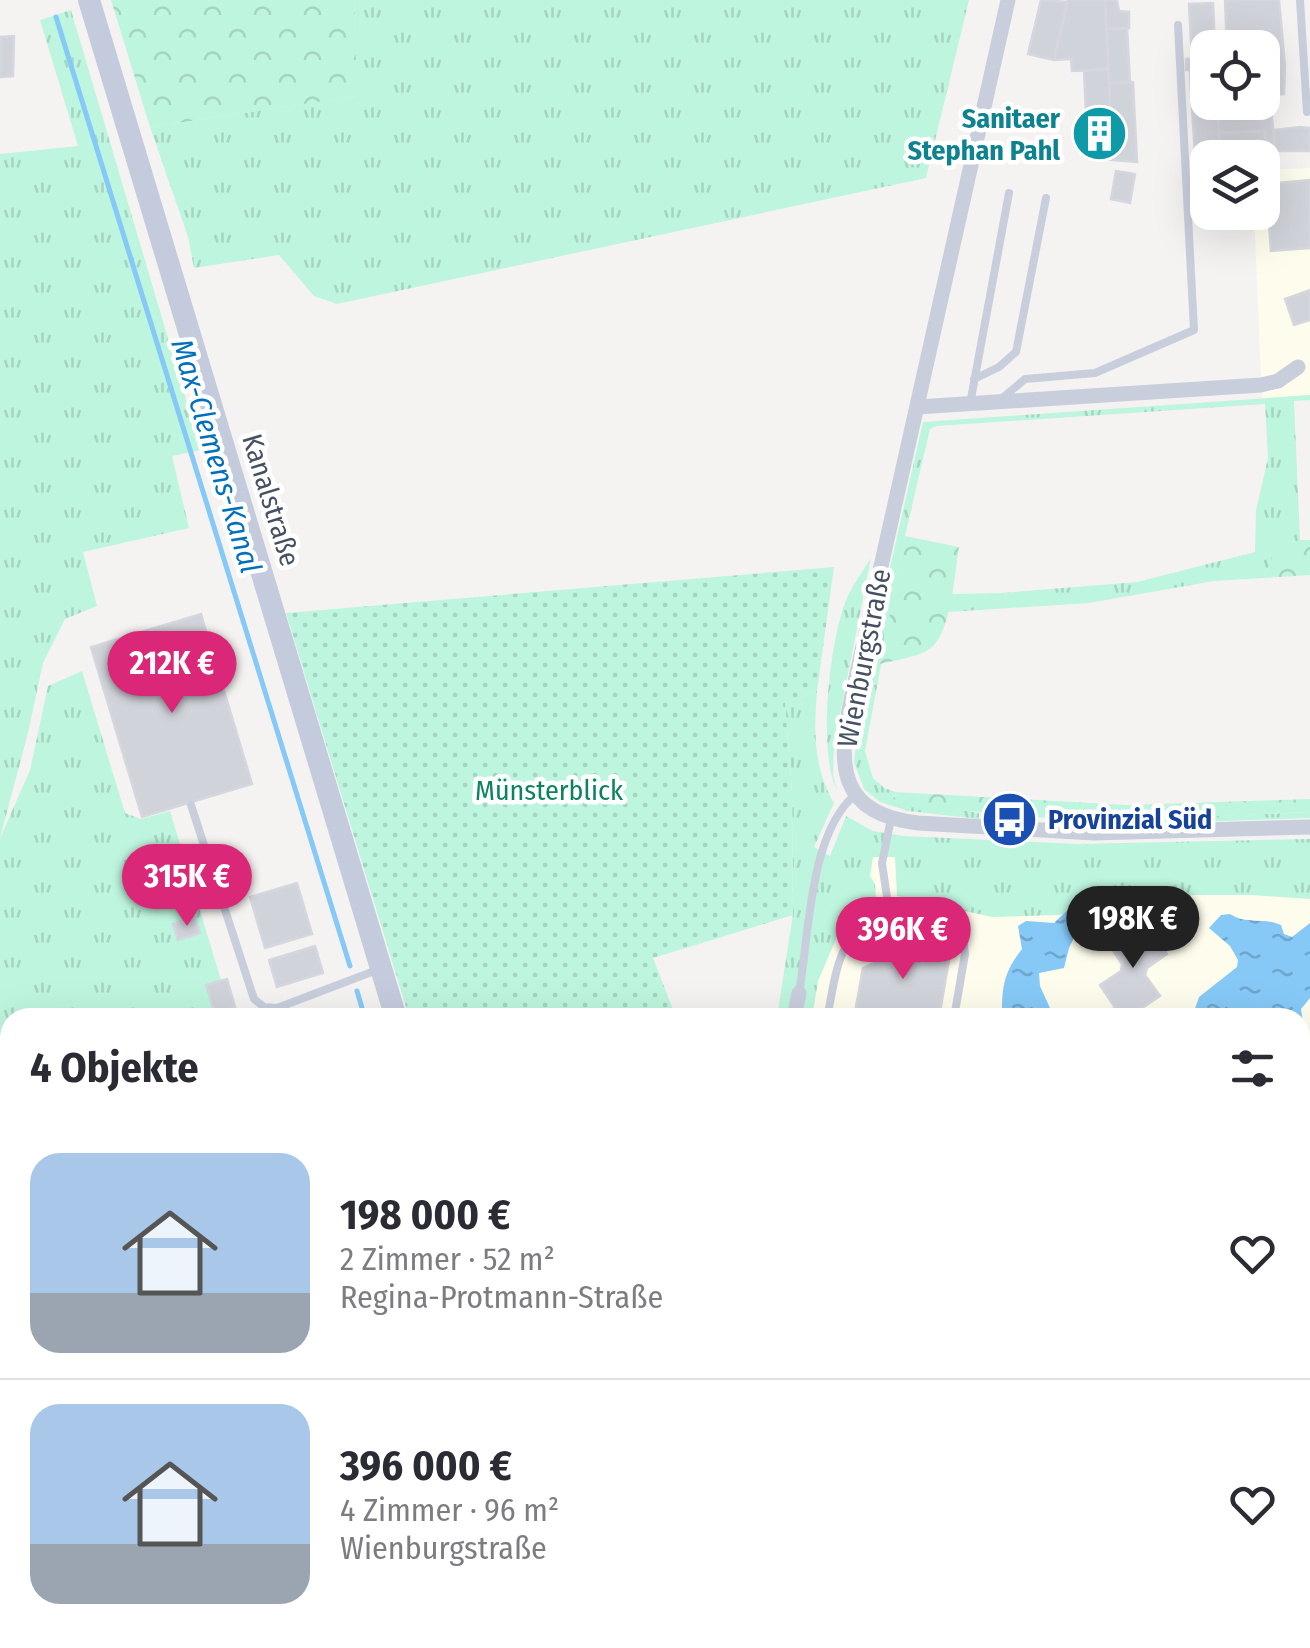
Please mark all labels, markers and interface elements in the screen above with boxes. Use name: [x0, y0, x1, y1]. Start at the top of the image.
map controls: [1190, 30, 1280, 230]
button: locate: [1190, 30, 1280, 120]
place label: Sanitaer Stephan Pahl: [907, 102, 1061, 167]
building icon: Sanitaer Stephan Pahl: [1069, 104, 1129, 164]
button: layers: [1190, 140, 1280, 230]
water label: Max-Clemens-Kanal: [163, 335, 269, 577]
street label: Kanalstraße: [235, 430, 307, 570]
street label: Wienburgstraße: [831, 566, 897, 750]
pin: 212K €: [91, 631, 253, 716]
text: 212K €: [129, 644, 215, 682]
park label: Münsterblick: [475, 774, 624, 807]
bus stop icon: Provinzial Süd: [979, 789, 1039, 849]
place label: Provinzial Süd: [1048, 803, 1212, 836]
pin: 315K €: [106, 844, 268, 929]
text: 315K €: [144, 857, 230, 895]
pin: 198K €: [1052, 886, 1214, 971]
pin: 396K €: [822, 897, 984, 982]
text: 198K €: [1088, 899, 1178, 937]
text: 396K €: [858, 910, 948, 948]
icon: filters: [1225, 1041, 1280, 1096]
text: 4 Objekte: [30, 1043, 198, 1093]
text: 198 000 €: [340, 1190, 510, 1240]
icon: home: [110, 1193, 230, 1313]
icon: heart: [1225, 1226, 1280, 1281]
text: 2 Zimmer · 52 m²: [340, 1240, 555, 1278]
text: Regina-Protmann-Straße: [340, 1278, 663, 1316]
text: 396 000 €: [340, 1441, 512, 1491]
icon: home: [110, 1444, 230, 1564]
icon: heart: [1225, 1477, 1280, 1532]
text: 4 Zimmer · 96 m²: [340, 1491, 559, 1529]
text: Wienburgstraße: [340, 1529, 547, 1567]

